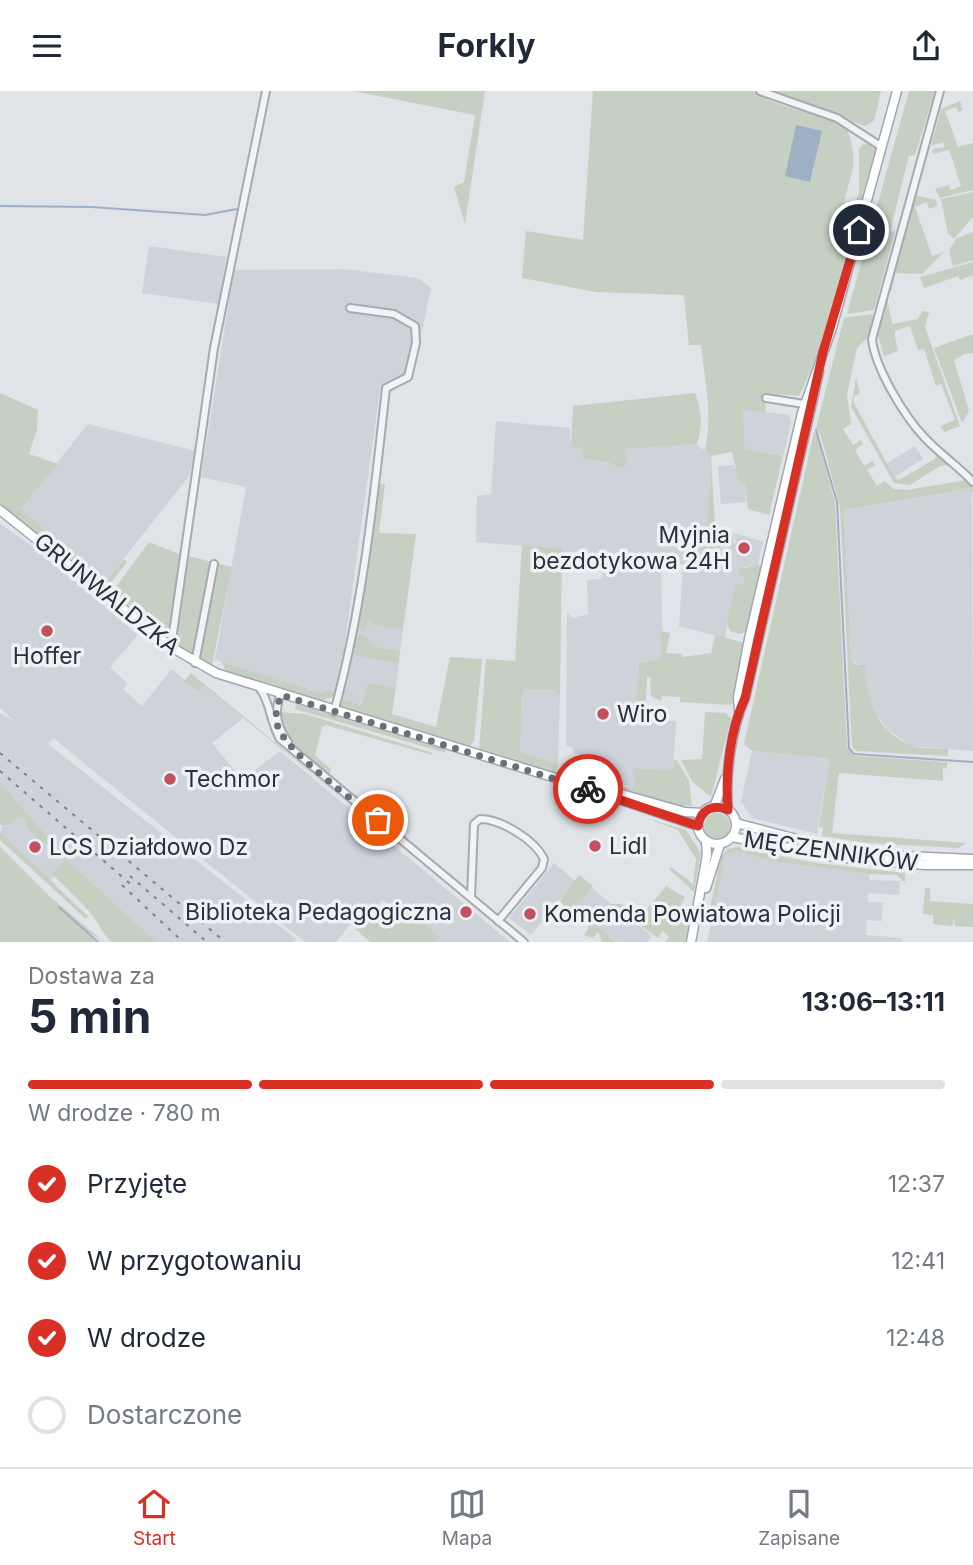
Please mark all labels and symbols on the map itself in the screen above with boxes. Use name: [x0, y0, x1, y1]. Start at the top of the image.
pin: [829, 200, 889, 260]
place label: Myjnia bezdotykowa 24H: [532, 521, 730, 575]
street label: GRUNWALDZKA: [29, 527, 185, 661]
marker: Myjnia bezdotykowa 24H: [736, 540, 752, 556]
marker: Hoffer: [39, 623, 55, 639]
place label: Hoffer: [13, 642, 82, 670]
place label: Wiro: [617, 700, 667, 728]
marker: Wiro: [595, 706, 611, 722]
courier: [553, 754, 623, 824]
place label: Techmor: [184, 765, 280, 793]
marker: Techmor: [162, 771, 178, 787]
pin: [348, 790, 408, 850]
street label: MĘCZENNIKÓW: [742, 825, 920, 877]
place label: Lidl: [609, 832, 647, 860]
place label: LCS Działdowo Dz: [49, 833, 248, 861]
marker: Lidl: [587, 838, 603, 854]
marker: LCS Działdowo Dz: [27, 839, 43, 855]
place label: Biblioteka Pedagogiczna: [185, 898, 452, 926]
place label: Komenda Powiatowa Policji: [544, 900, 841, 928]
marker: Biblioteka Pedagogiczna: [458, 904, 474, 920]
marker: Komenda Powiatowa Policji: [522, 906, 538, 922]

